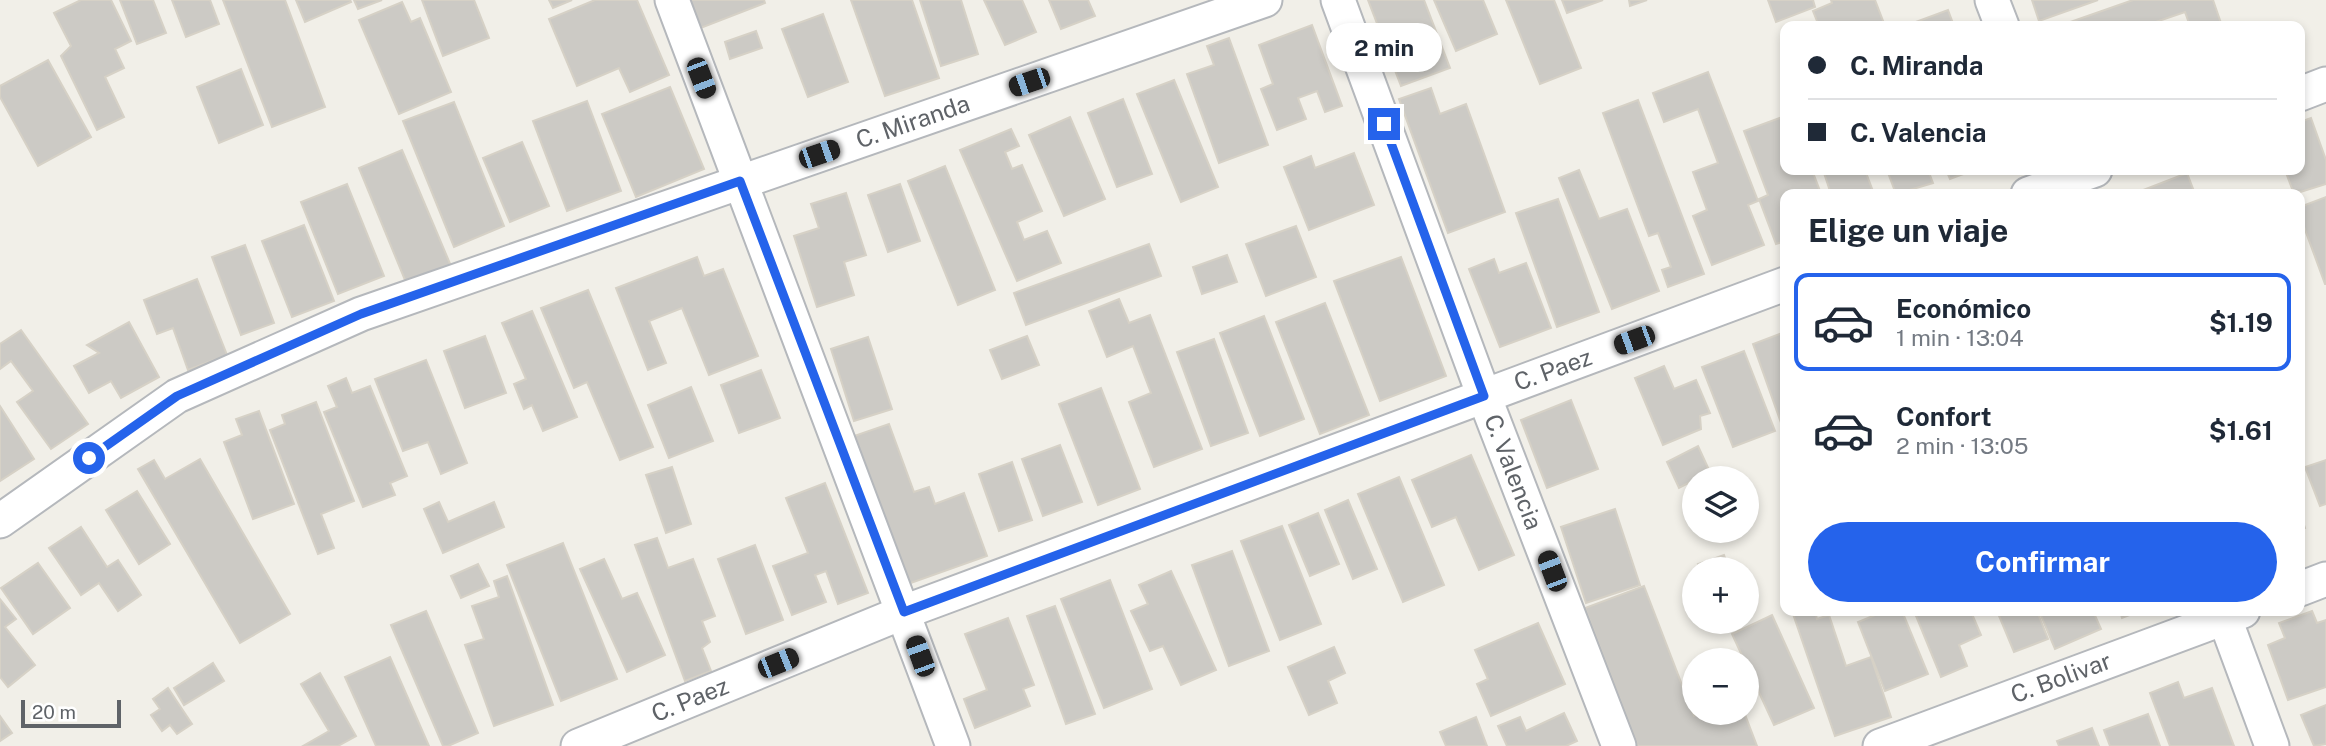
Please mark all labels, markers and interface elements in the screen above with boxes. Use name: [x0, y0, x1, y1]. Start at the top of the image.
callout: 2 min: [1326, 23, 1442, 72]
text: 2 min: [1354, 34, 1414, 61]
text: C. Miranda: [1850, 50, 1983, 81]
car: [684, 55, 719, 101]
car: [1006, 65, 1053, 99]
street label: C. Miranda: [852, 89, 973, 154]
route end: [1368, 108, 1400, 140]
text: C. Valencia: [1850, 117, 1987, 148]
car: [796, 137, 843, 171]
text: Elige un viaje: [1808, 212, 2008, 249]
icon: car: [1812, 291, 1875, 354]
text: Económico: [1896, 293, 2031, 324]
text: $1.19: [2209, 307, 2273, 338]
car: [1611, 323, 1658, 357]
text: 1 min · 13:04: [1896, 324, 2024, 351]
street label: C. Paez: [1510, 342, 1595, 396]
icon: car: [1812, 399, 1875, 462]
text: Confort: [1896, 401, 1992, 432]
street label: C. Valencia: [1479, 410, 1549, 533]
text: $1.61: [2209, 415, 2273, 446]
text: 2 min · 13:05: [1896, 432, 2028, 459]
route start: [73, 442, 105, 474]
map controls: [1682, 466, 1759, 725]
button: layers: [1682, 466, 1759, 543]
button: Confirmar: [1808, 522, 2277, 602]
car: [1535, 548, 1570, 594]
button: +: [1682, 557, 1759, 634]
car: [903, 633, 938, 679]
car: [755, 645, 802, 681]
street label: C. Bolivar: [2007, 646, 2115, 708]
button: −: [1682, 648, 1759, 725]
street label: C. Paez: [647, 671, 732, 727]
scale bar: [21, 697, 121, 729]
text: 20 m: [32, 701, 76, 723]

